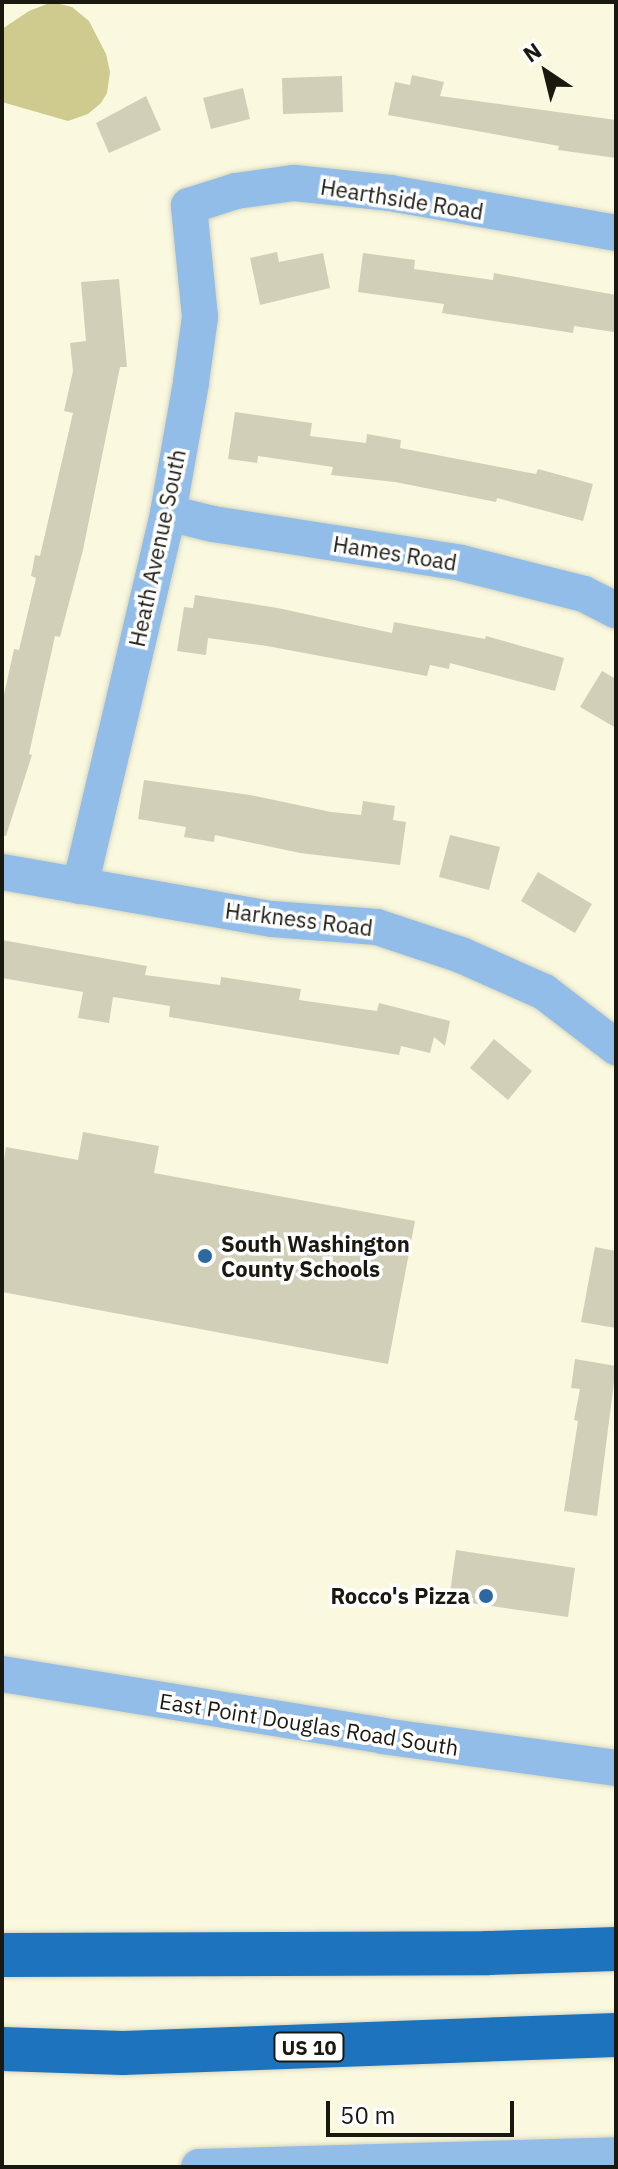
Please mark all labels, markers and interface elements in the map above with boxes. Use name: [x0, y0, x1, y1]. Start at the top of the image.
north arrow: [506, 32, 586, 112]
text: N: [517, 35, 547, 68]
street label: Hearthside Road: [319, 173, 485, 225]
street label: Heath Avenue South: [123, 447, 191, 649]
street label: Hames Road: [331, 530, 459, 576]
street label: Harkness Road: [224, 897, 374, 941]
place label: South Washington County Schools: [221, 1230, 410, 1282]
marker: South Washington County Schools: [196, 1247, 214, 1265]
place label: Rocco's Pizza: [330, 1583, 470, 1609]
marker: Rocco's Pizza: [477, 1587, 495, 1605]
street label: East Point Douglas Road South: [158, 1687, 460, 1761]
road number: US 10: [273, 2031, 345, 2063]
scale bar: [330, 2085, 518, 2135]
text: 50 m: [340, 2099, 395, 2131]

